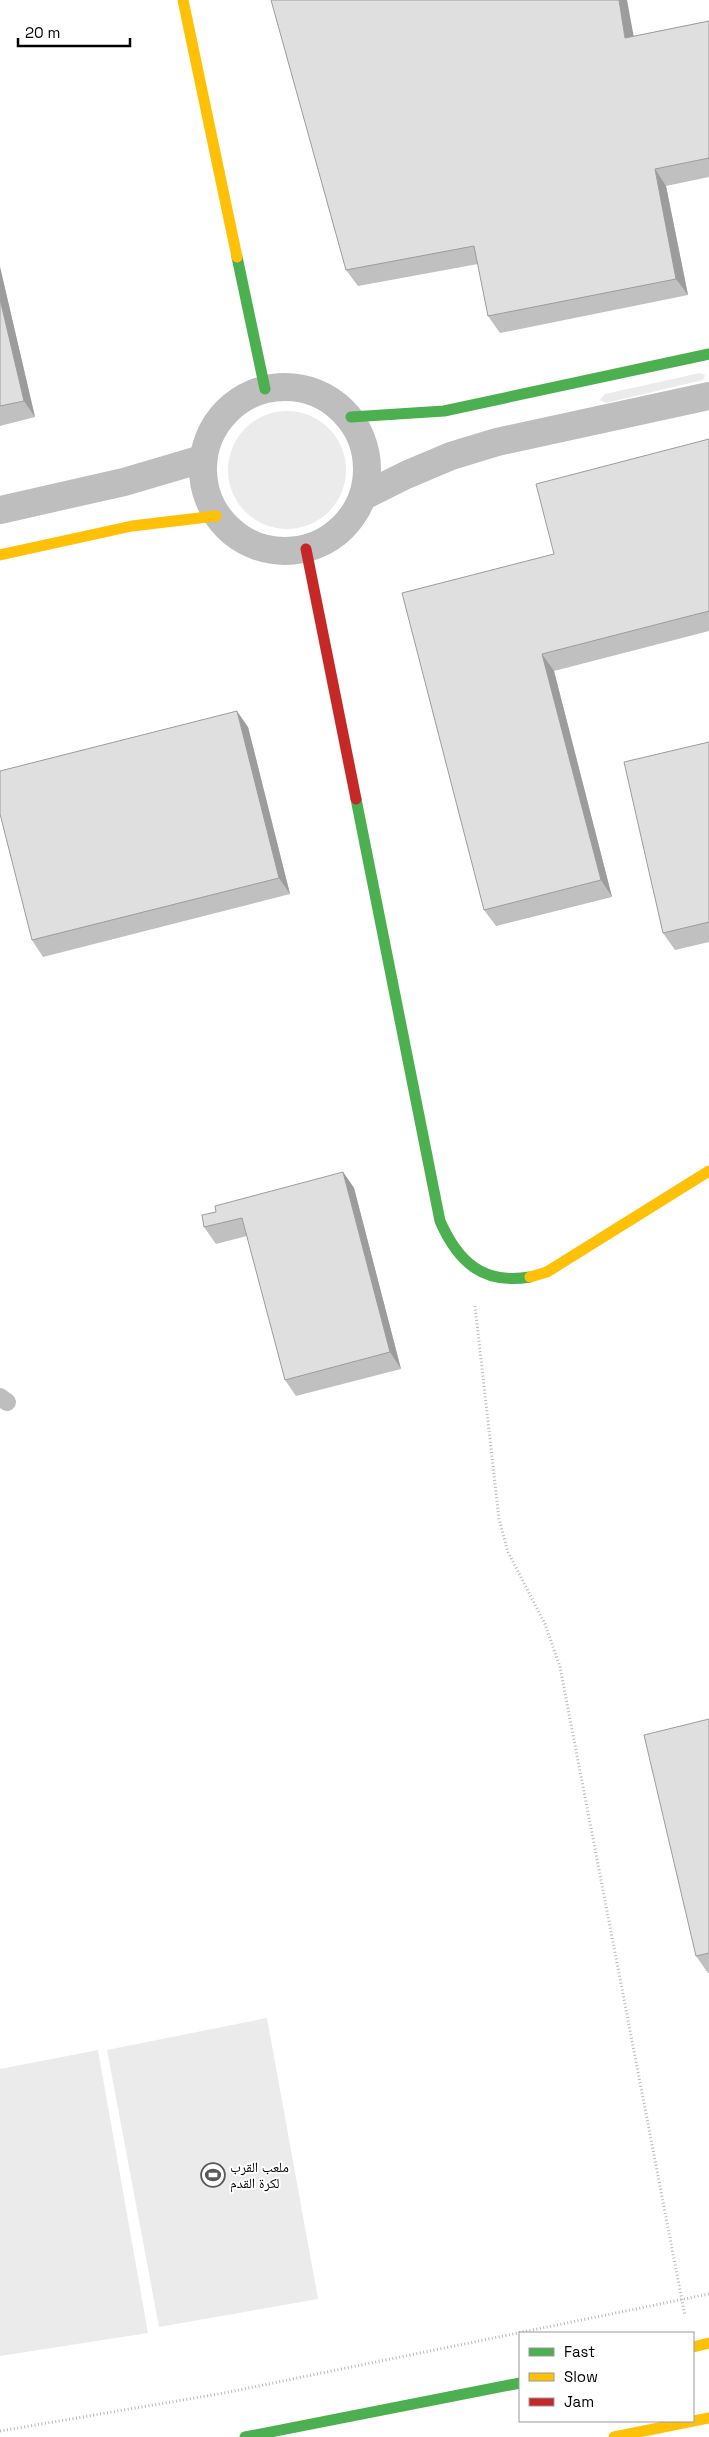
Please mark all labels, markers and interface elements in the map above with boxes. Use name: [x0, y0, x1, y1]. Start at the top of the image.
scale bar: [18, 15, 130, 47]
text: 20 m: [25, 23, 60, 42]
place label: ملعب القرب لكرة القدم: [230, 2158, 289, 2193]
sports icon: ملعب القرب لكرة القدم: [200, 2162, 226, 2188]
legend: [519, 2332, 694, 2422]
text: Fast: [564, 2342, 595, 2361]
text: Slow: [564, 2367, 598, 2386]
text: Jam: [564, 2392, 594, 2411]

